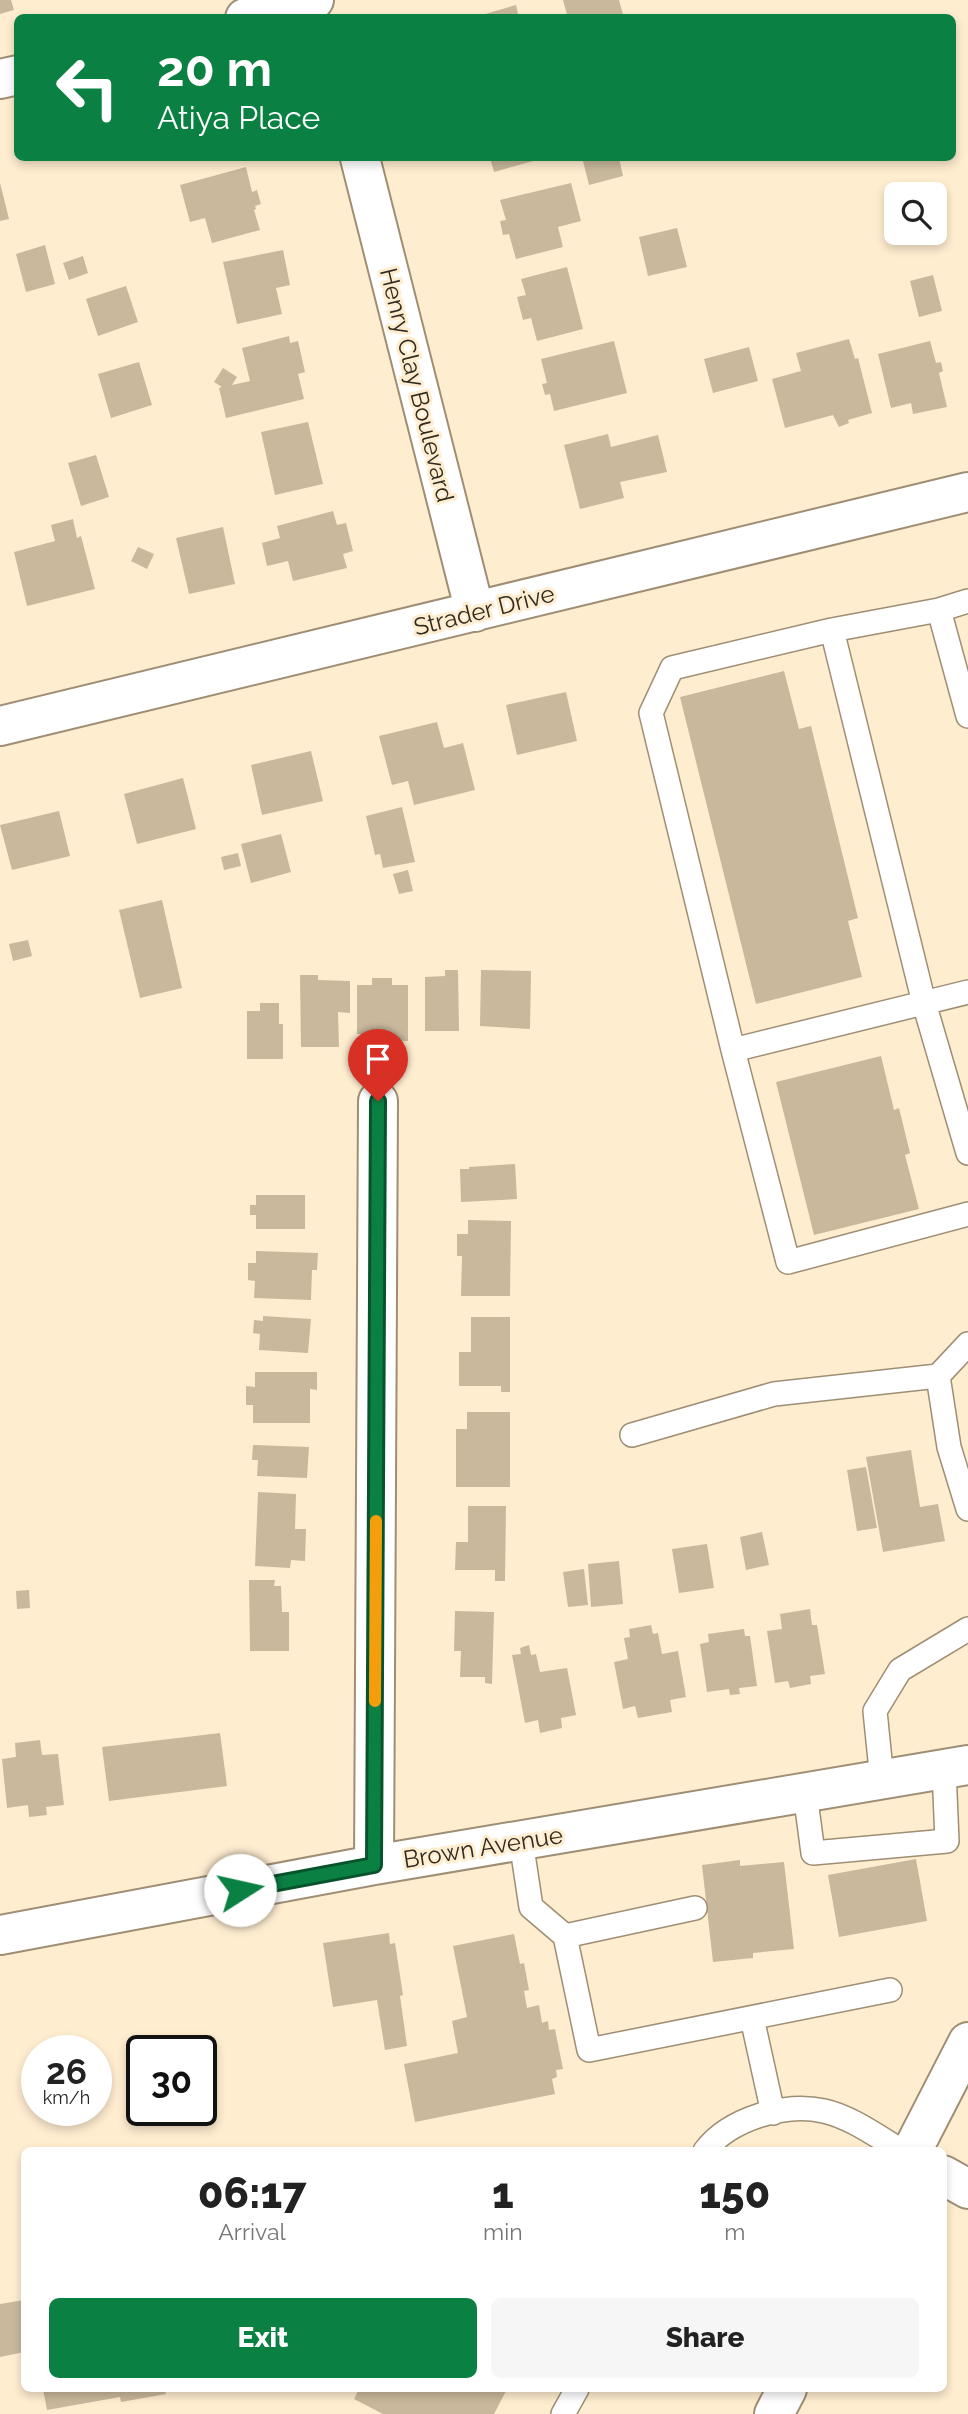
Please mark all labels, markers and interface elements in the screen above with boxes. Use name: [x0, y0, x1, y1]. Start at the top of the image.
text: 20 m: [157, 40, 272, 97]
icon: left: [42, 42, 133, 133]
text: Atiya Place: [157, 99, 320, 136]
map controls: [884, 182, 947, 245]
button: search: [884, 182, 947, 245]
street label: Henry Clay Boulevard: [374, 265, 460, 505]
street label: Strader Drive: [411, 578, 557, 642]
pin: [348, 1029, 408, 1101]
icon: arrive: [359, 1040, 397, 1078]
street label: Brown Avenue: [401, 1820, 565, 1874]
position arrow: [203, 1853, 277, 1927]
speed limit sign: 30: [126, 2035, 217, 2126]
text: 26: [46, 2051, 87, 2092]
text: km/h: [43, 2087, 90, 2108]
text: 06:17: [198, 2169, 306, 2218]
text: 1: [492, 2169, 514, 2218]
text: 150: [699, 2169, 770, 2218]
text: Arrival: [218, 2218, 286, 2245]
text: min: [483, 2218, 523, 2245]
text: m: [724, 2218, 745, 2245]
button: Exit: [49, 2298, 477, 2378]
button: Share: [491, 2298, 919, 2378]

